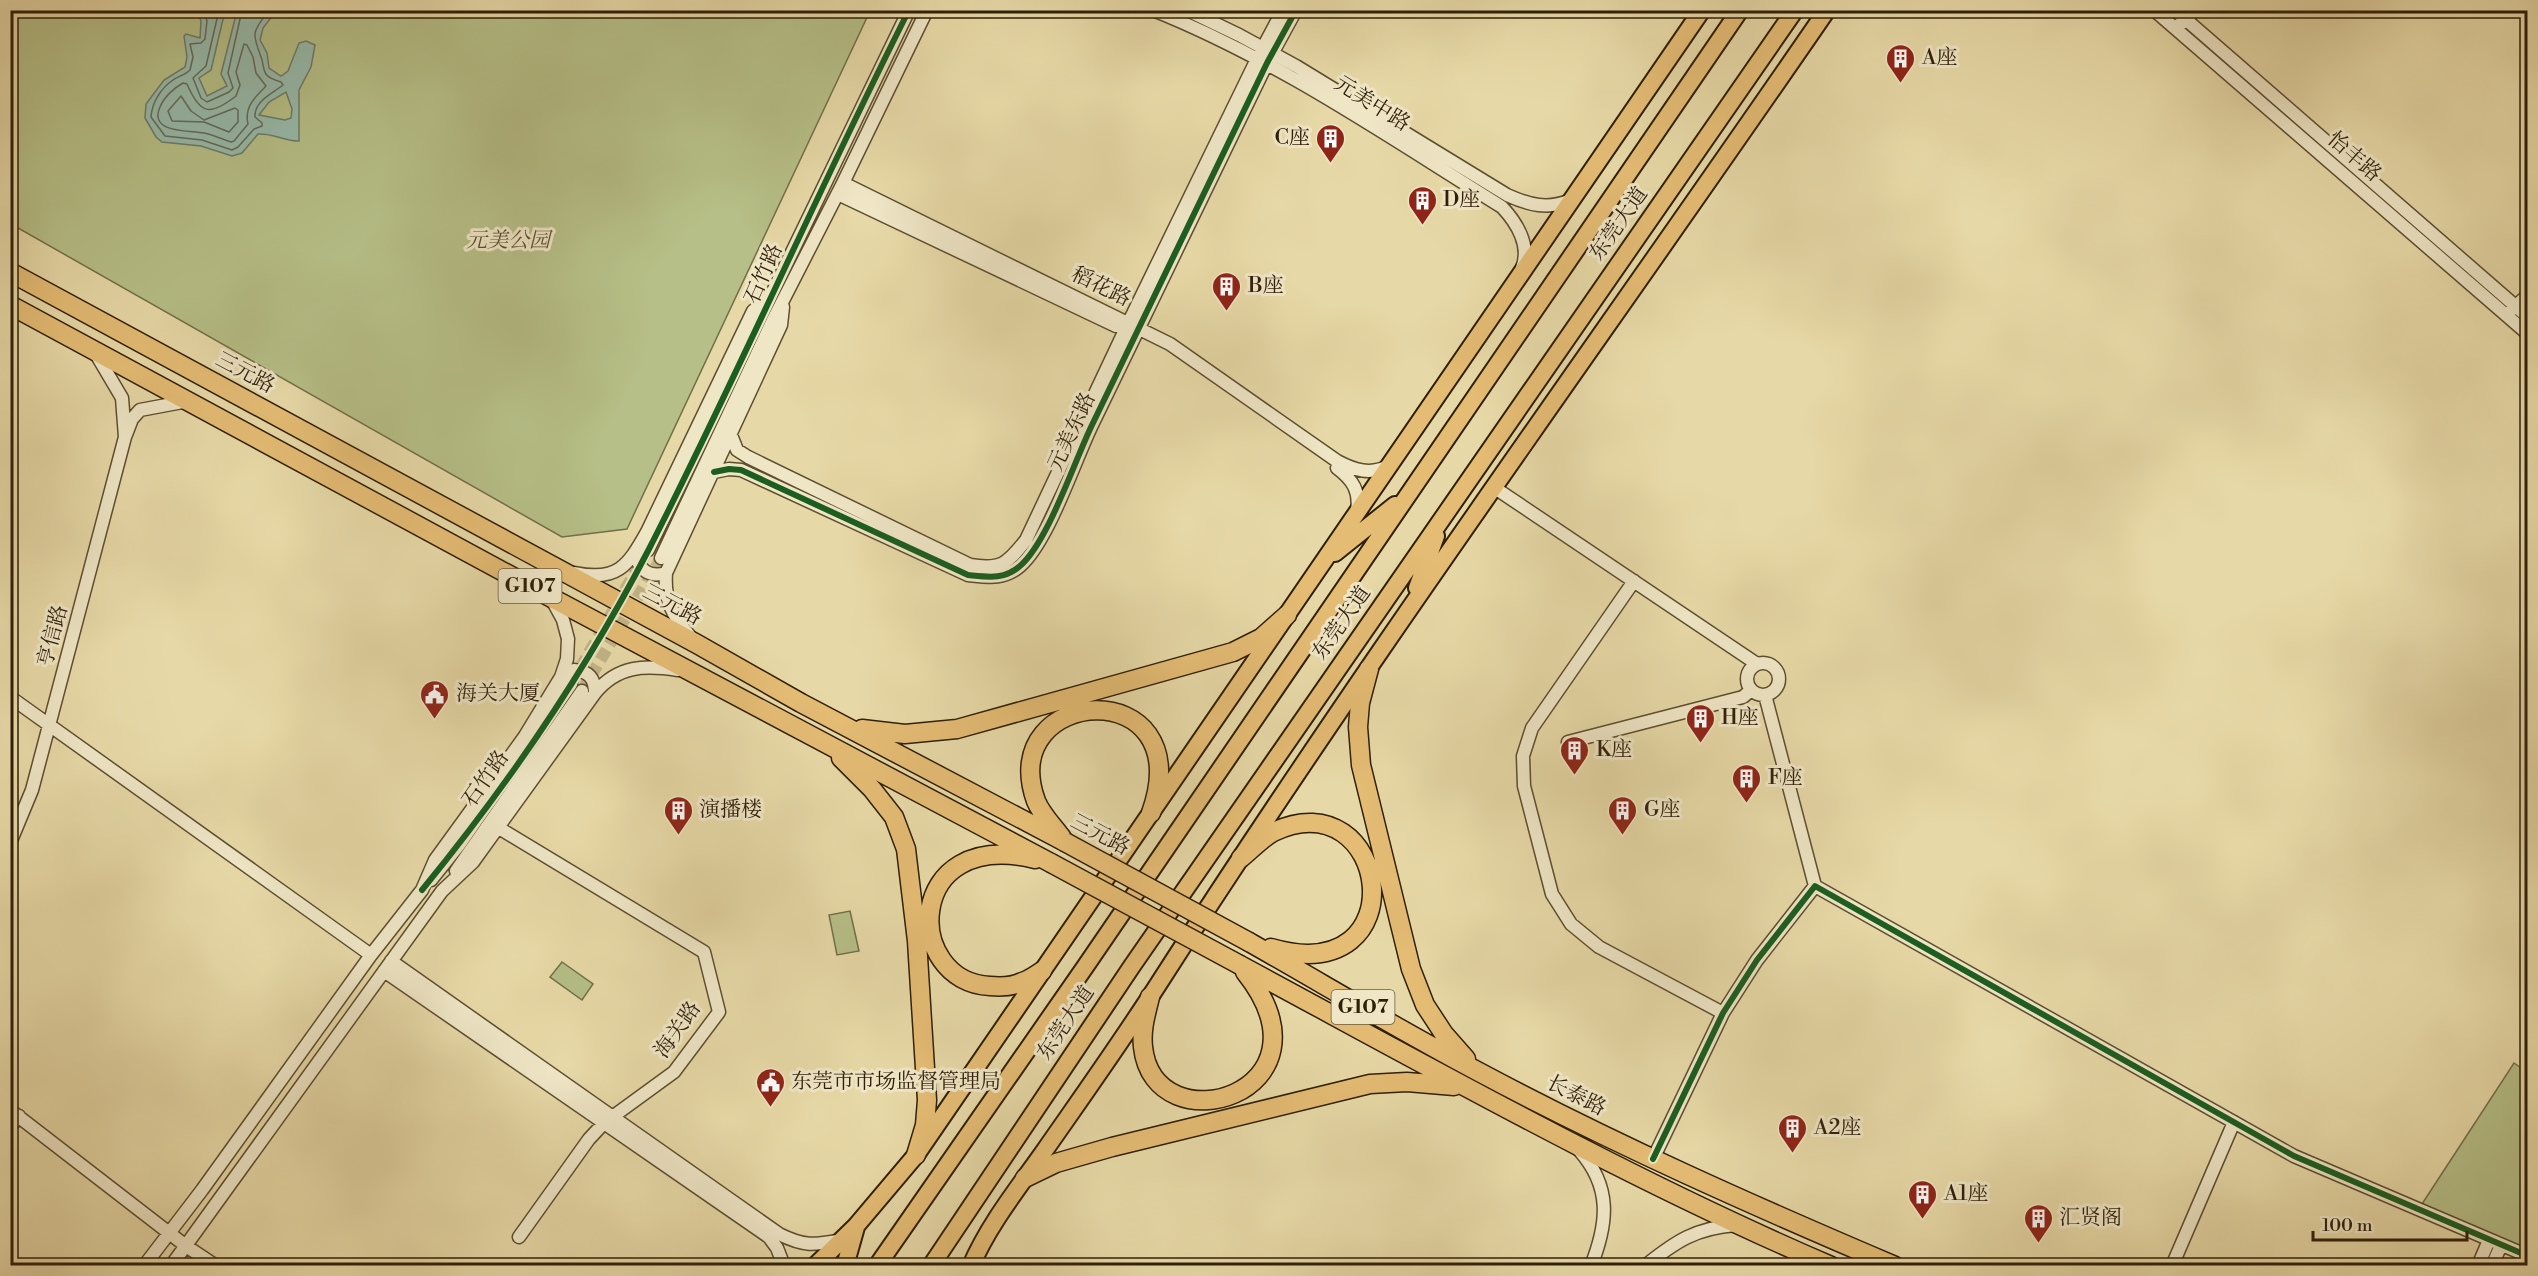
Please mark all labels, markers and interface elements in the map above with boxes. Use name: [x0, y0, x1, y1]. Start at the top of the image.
building icon: A座: [1885, 42, 1917, 84]
place label: A座: [1921, 45, 1957, 71]
street label: 元美中路: [1329, 71, 1415, 137]
building icon: C座: [1315, 122, 1347, 164]
place label: C座: [1275, 125, 1310, 151]
street label: 怡丰路: [2322, 127, 2386, 187]
street label: 东莞大道: [1584, 182, 1654, 266]
building icon: D座: [1406, 184, 1438, 226]
place label: D座: [1443, 187, 1480, 213]
park label: 元美公园: [466, 228, 553, 254]
street label: 石竹路: [739, 240, 789, 308]
street label: 稻花路: [1067, 262, 1135, 312]
building icon: B座: [1211, 270, 1243, 312]
place label: B座: [1247, 273, 1284, 299]
street label: 三元路: [211, 347, 279, 399]
street label: 元美东路: [1042, 388, 1102, 476]
road number: G107: [498, 569, 562, 603]
street label: 三元路: [638, 579, 706, 631]
street label: 东莞大道: [1307, 581, 1377, 665]
street label: 亨信路: [32, 602, 74, 670]
public building icon: 海关大厦: [419, 678, 451, 720]
place label: 海关大厦: [456, 681, 540, 707]
building icon: H座: [1684, 702, 1716, 744]
place label: H座: [1721, 705, 1759, 731]
building icon: K座: [1559, 734, 1591, 776]
place label: K座: [1596, 737, 1632, 763]
street label: 石竹路: [457, 746, 515, 812]
building icon: F座: [1731, 762, 1763, 804]
place label: F座: [1768, 765, 1803, 791]
building icon: 演播楼: [662, 794, 694, 836]
building icon: G座: [1607, 794, 1639, 836]
place label: 演播楼: [699, 797, 762, 823]
place label: G座: [1644, 797, 1680, 823]
street label: 三元路: [1066, 809, 1134, 861]
street label: 东莞大道: [1032, 981, 1100, 1065]
road number: G107: [1332, 990, 1394, 1024]
street label: 海关路: [649, 997, 707, 1063]
public building icon: 东莞市市场监督管理局: [754, 1066, 786, 1108]
place label: 东莞市市场监督管理局: [791, 1069, 1001, 1095]
street label: 长泰路: [1542, 1070, 1610, 1122]
building icon: A2座: [1777, 1112, 1809, 1154]
place label: A2座: [1813, 1115, 1861, 1141]
building icon: A1座: [1907, 1178, 1939, 1220]
place label: A1座: [1943, 1181, 1988, 1207]
building icon: 汇贤阁: [2022, 1202, 2054, 1244]
scale bar: [2313, 1204, 2468, 1242]
place label: 汇贤阁: [2059, 1205, 2122, 1231]
text: 100 m: [2322, 1214, 2373, 1237]

